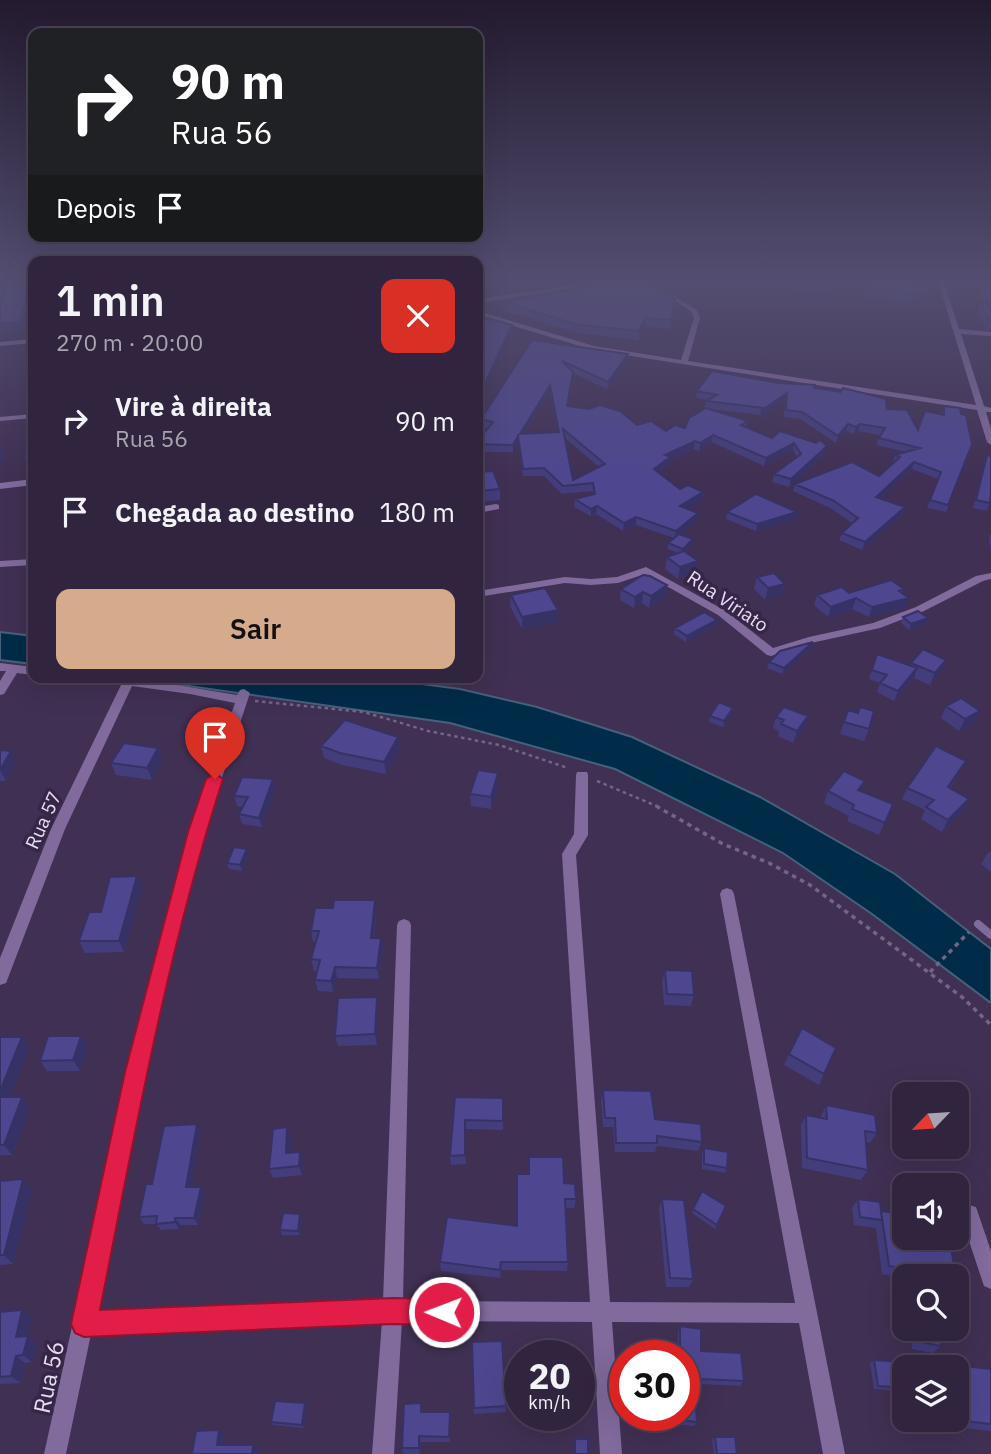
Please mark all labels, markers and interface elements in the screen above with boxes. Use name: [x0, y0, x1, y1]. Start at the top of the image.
text: 90 m: [171, 49, 285, 112]
icon: right: [56, 56, 147, 147]
text: Rua 56: [171, 111, 273, 153]
icon: arrive: [151, 189, 189, 227]
text: Depois: [56, 191, 137, 225]
text: 1 min: [56, 273, 165, 328]
button: close: [381, 279, 455, 353]
text: 270 m · 20:00: [56, 327, 203, 357]
text: Vire à direita: [115, 389, 272, 423]
icon: right: [56, 402, 94, 440]
text: 90 m: [395, 404, 455, 438]
text: Rua 56: [115, 423, 188, 453]
icon: arrive: [56, 493, 94, 531]
text: Chegada ao destino: [115, 495, 354, 529]
text: 180 m: [379, 495, 455, 529]
street label: Rua Viriato: [683, 565, 773, 637]
button: Sair: [56, 589, 455, 669]
pin: [185, 707, 245, 779]
icon: arrive: [196, 718, 234, 756]
street label: Rua 57: [20, 788, 66, 852]
north arrow: [892, 1082, 970, 1158]
map controls: [892, 1082, 969, 1432]
button: sound: [892, 1173, 969, 1250]
button: search: [892, 1264, 969, 1341]
position arrow: [407, 1275, 481, 1349]
street label: Rua 56: [26, 1338, 70, 1416]
speed limit sign: 30: [609, 1340, 700, 1431]
text: 20: [528, 1353, 571, 1399]
button: layers: [892, 1355, 969, 1432]
text: km/h: [528, 1391, 571, 1414]

